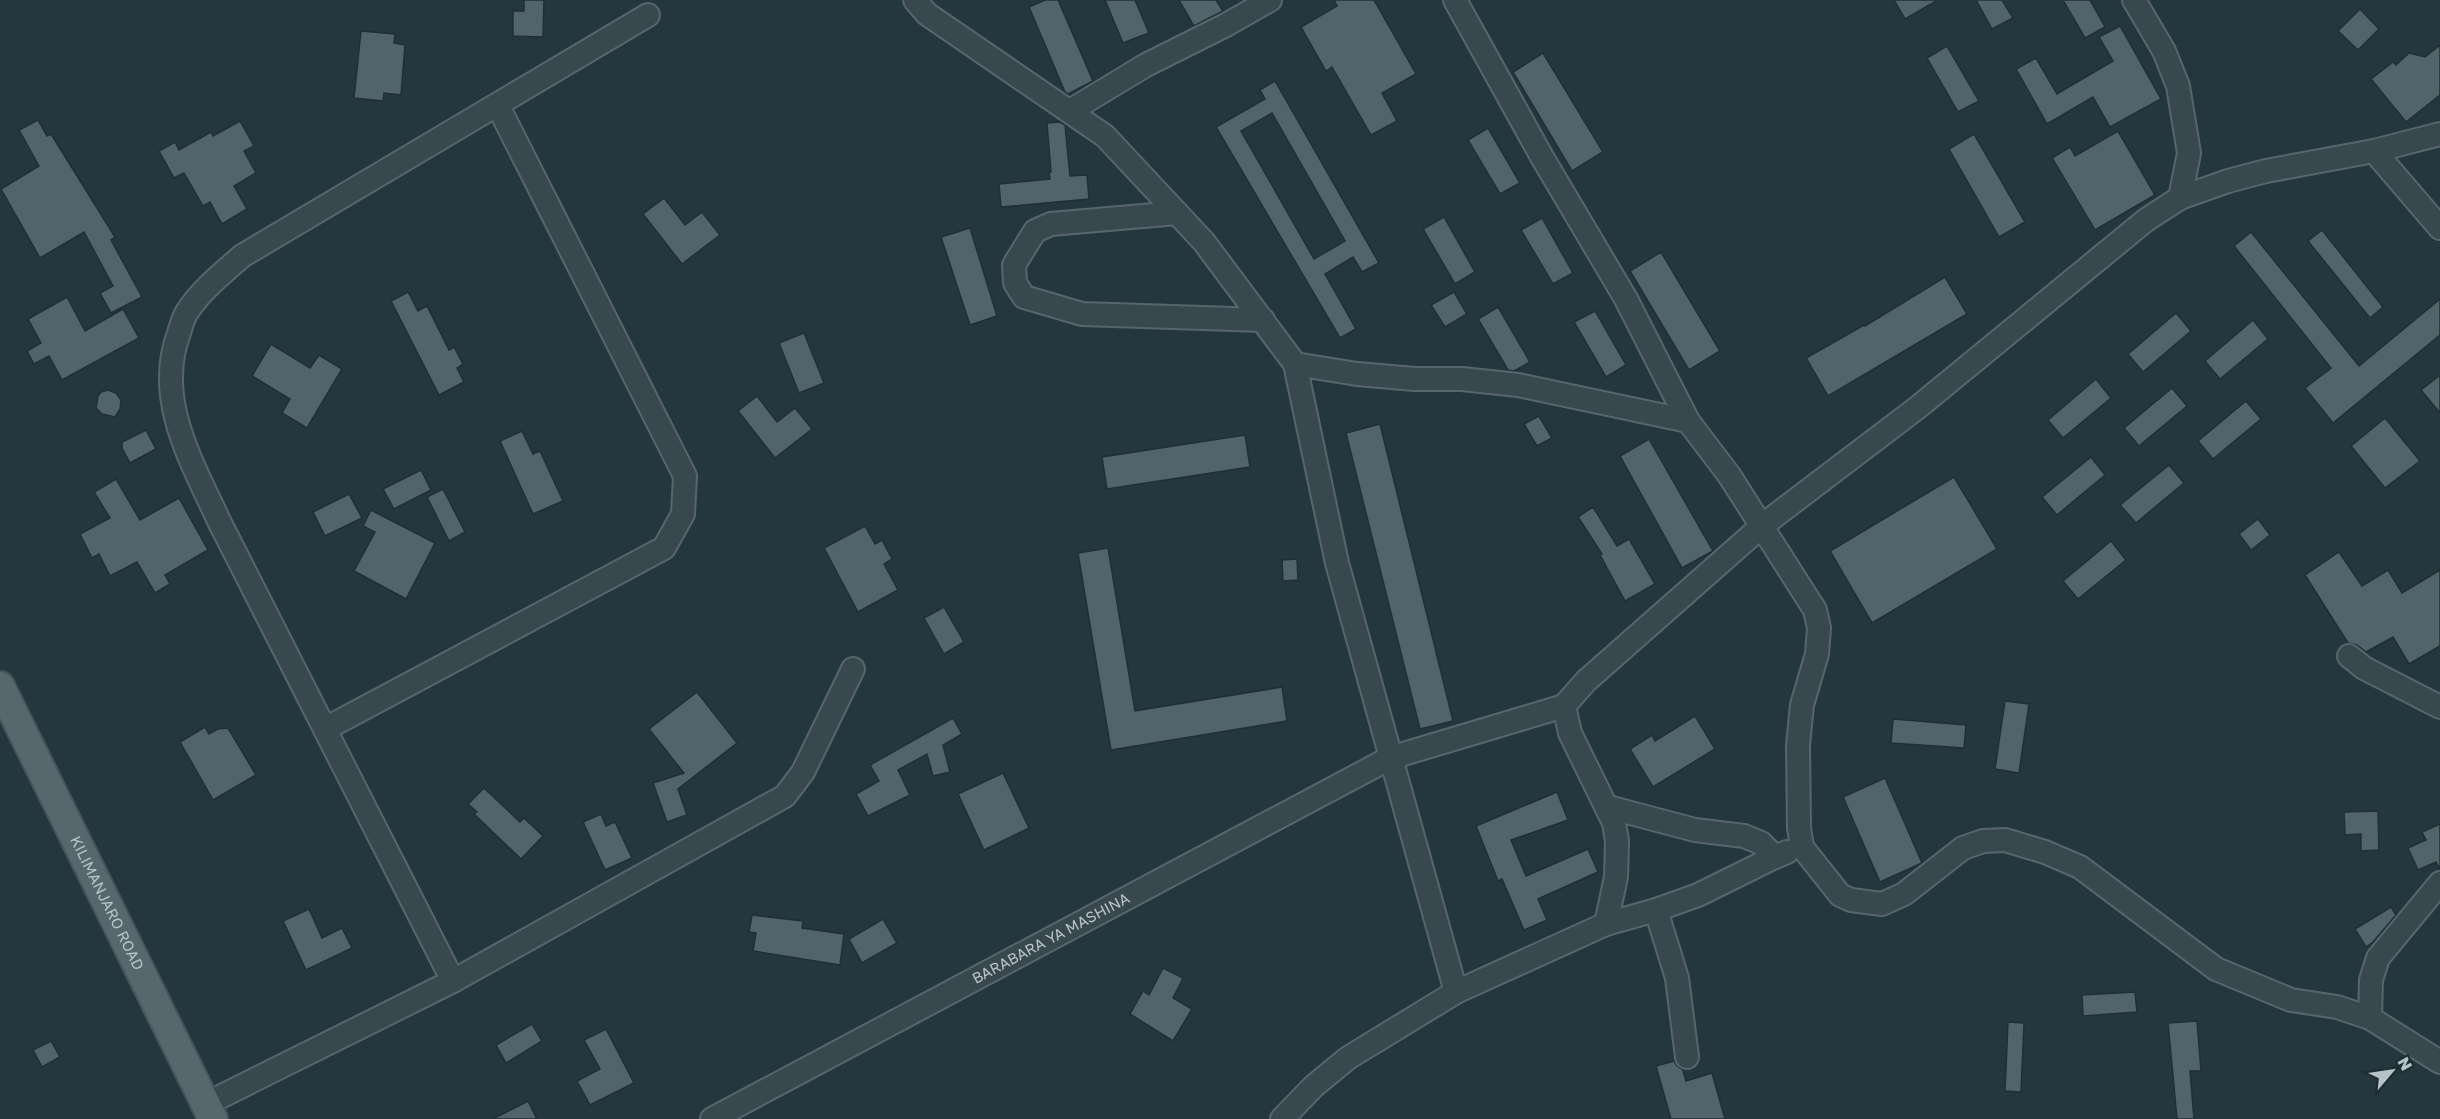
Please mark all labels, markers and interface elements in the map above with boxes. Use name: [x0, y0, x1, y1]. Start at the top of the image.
street label: KILIMANJARO ROAD: [67, 833, 148, 973]
street label: BARABARA YA MASHINA: [969, 888, 1132, 987]
north arrow: [2362, 1041, 2422, 1101]
text: N: [2393, 1054, 2417, 1074]

